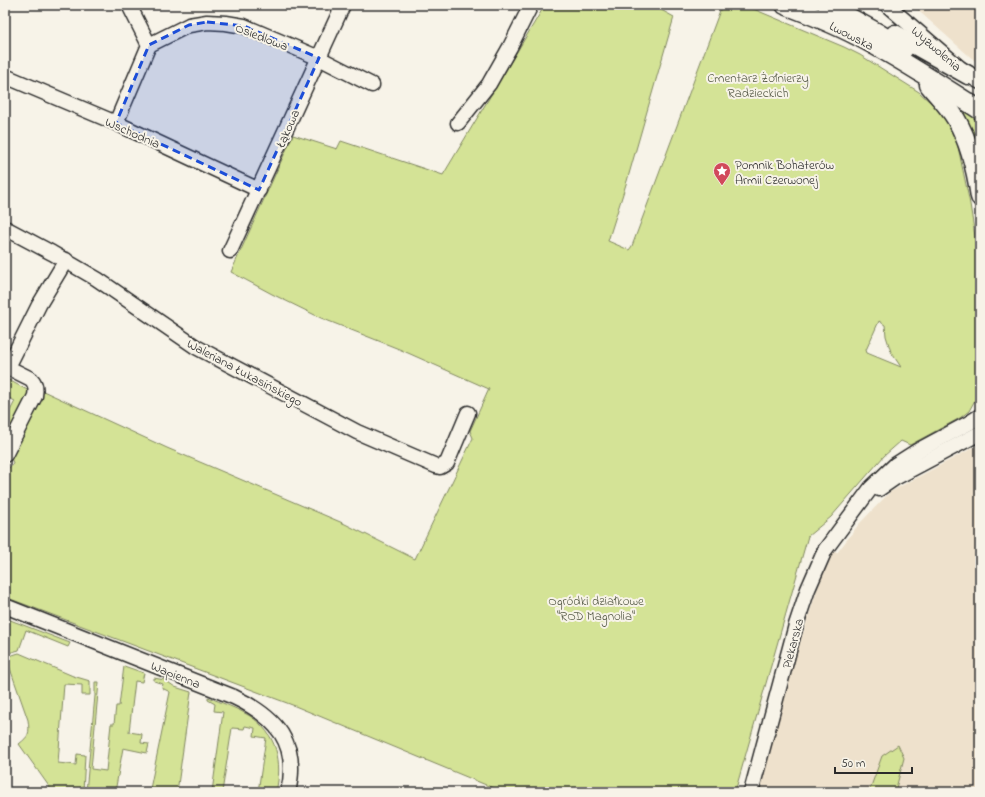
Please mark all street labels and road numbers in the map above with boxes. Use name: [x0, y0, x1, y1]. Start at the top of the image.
street label: Lwowska: [826, 17, 877, 56]
street label: Osiedlowa: [232, 19, 291, 56]
street label: Wyzwolenia: [906, 22, 965, 77]
street label: Łąkowa: [271, 107, 305, 152]
street label: Wschodnia: [102, 113, 163, 154]
street label: Waleriana Łukasińskiego: [183, 335, 306, 413]
street label: Piekarska: [778, 616, 809, 670]
street label: Wapienna: [148, 657, 203, 694]

